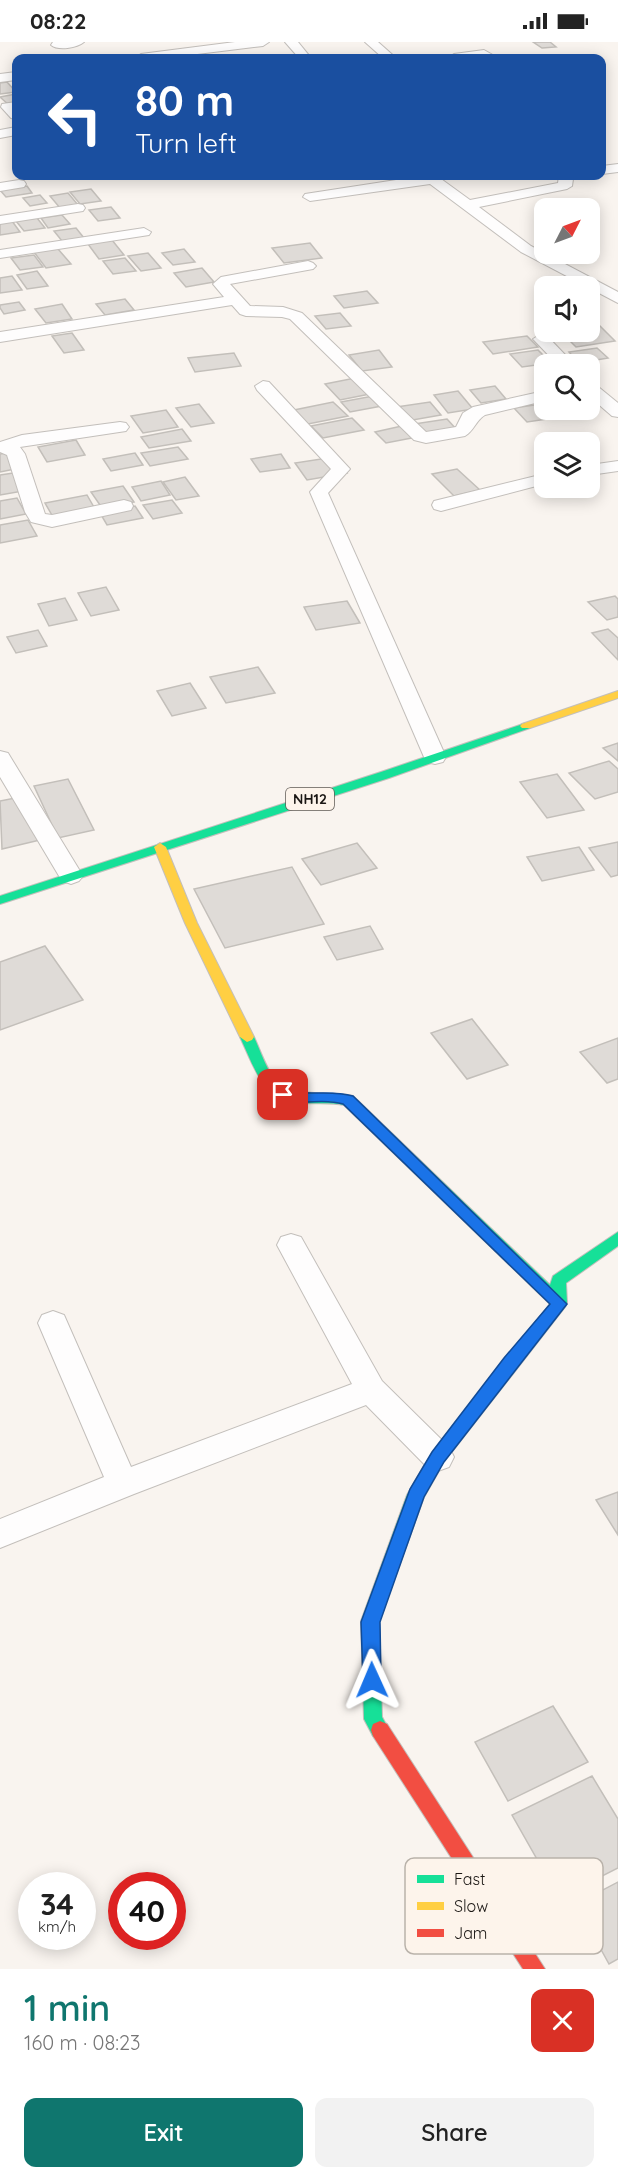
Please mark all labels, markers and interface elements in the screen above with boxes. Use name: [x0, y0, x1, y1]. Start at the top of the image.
text: 08:22: [30, 7, 87, 35]
text: 80 m: [135, 74, 234, 127]
icon: left: [36, 78, 114, 156]
text: Turn left: [135, 126, 237, 160]
north arrow: [534, 198, 600, 264]
map controls: [534, 198, 600, 498]
button: sound: [534, 276, 600, 342]
button: search: [534, 354, 600, 420]
button: layers: [534, 432, 600, 498]
road number: NH12: [286, 788, 334, 810]
pin: [257, 1069, 308, 1120]
icon: arrive: [266, 1078, 299, 1111]
position arrow: [340, 1648, 404, 1712]
legend: [405, 1858, 603, 1954]
text: Fast: [454, 1869, 485, 1889]
speed limit sign: 40: [108, 1872, 186, 1950]
text: 34: [40, 1885, 74, 1923]
text: Slow: [454, 1896, 488, 1916]
text: km/h: [38, 1917, 76, 1936]
text: Jam: [454, 1923, 487, 1943]
text: 1 min: [24, 1985, 110, 2030]
button: close: [531, 1989, 594, 2052]
text: 160 m · 08:23: [24, 2030, 141, 2055]
button: Exit: [24, 2098, 303, 2167]
button: Share: [315, 2098, 594, 2167]

